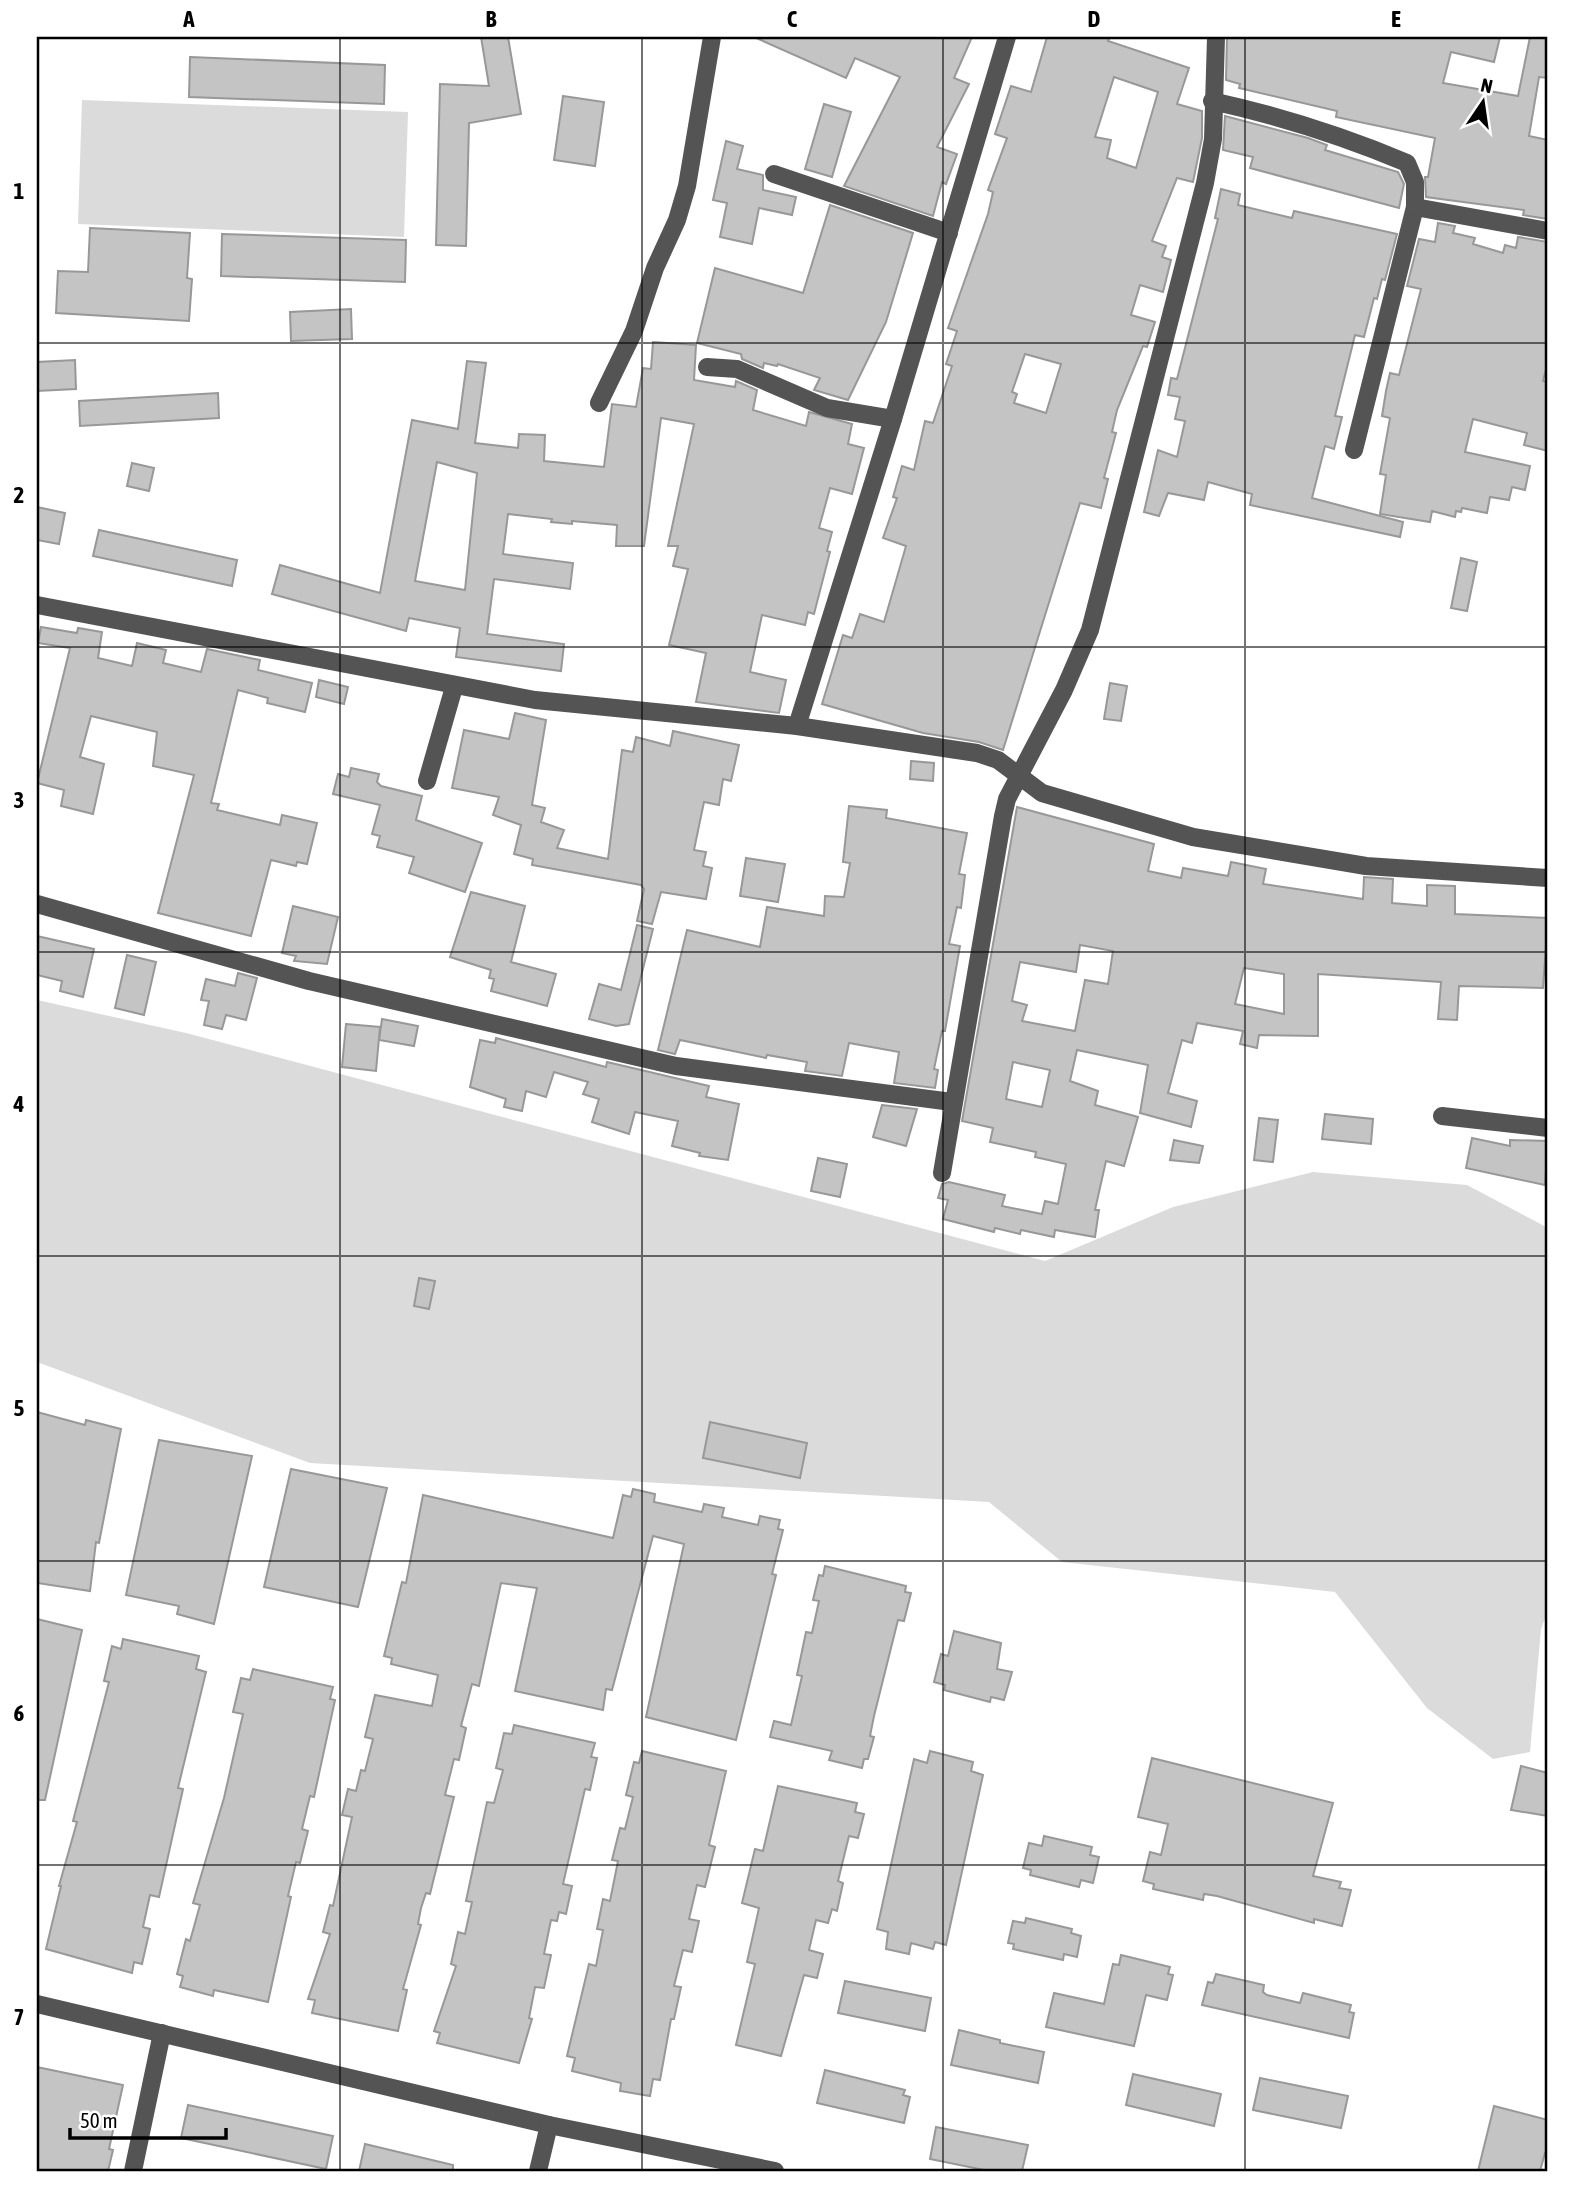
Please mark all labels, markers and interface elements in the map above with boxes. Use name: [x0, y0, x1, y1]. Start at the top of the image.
text: A: [182, 6, 195, 32]
text: B: [486, 6, 497, 32]
text: C: [787, 6, 798, 32]
text: D: [1088, 6, 1101, 32]
text: E: [1391, 6, 1401, 32]
north arrow: [1448, 66, 1518, 136]
text: N: [1479, 73, 1495, 97]
text: 1: [14, 178, 25, 204]
text: 2: [14, 482, 24, 508]
text: 3: [14, 787, 24, 813]
text: 4: [13, 1091, 25, 1117]
text: 5: [14, 1395, 25, 1421]
text: 6: [14, 1700, 25, 1726]
text: 7: [14, 2004, 24, 2030]
scale bar: [70, 2096, 226, 2140]
text: 50 m: [80, 2108, 118, 2132]

